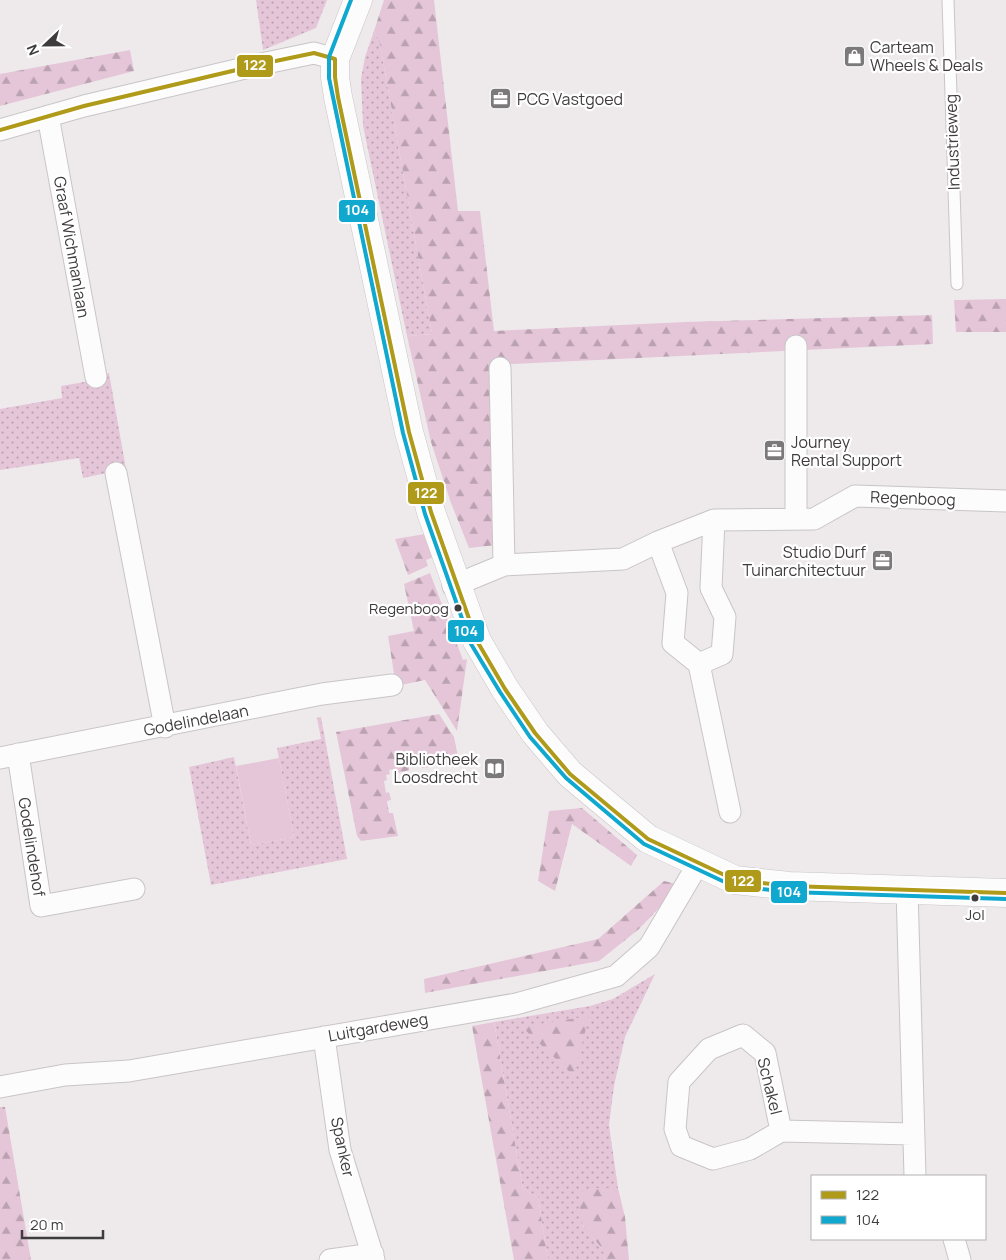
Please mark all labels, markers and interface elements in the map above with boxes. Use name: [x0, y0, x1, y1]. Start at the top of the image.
north arrow: [20, 20, 70, 70]
place label: Carteam Wheels & Deals: [870, 36, 983, 76]
text: N: [22, 42, 43, 58]
shop icon: Carteam Wheels & Deals: [842, 44, 866, 68]
line badge: 122: [236, 54, 274, 78]
text: 122: [244, 55, 266, 74]
office icon: PCG Vastgoed: [489, 87, 513, 111]
place label: PCG Vastgoed: [517, 88, 623, 110]
street label: Industrieweg: [939, 93, 965, 191]
street label: Graaf Wichmanlaan: [49, 175, 95, 319]
line badge: 104: [338, 199, 376, 223]
text: 104: [345, 200, 369, 219]
place label: Journey Rental Support: [791, 431, 902, 471]
office icon: Journey Rental Support: [763, 439, 787, 463]
line badge: 122: [407, 481, 445, 505]
text: 122: [415, 483, 437, 502]
street label: Regenboog: [870, 486, 956, 510]
place label: Studio Durf Tuinarchitectuur: [742, 541, 866, 581]
office icon: Studio Durf Tuinarchitectuur: [870, 549, 894, 573]
place label: Regenboog: [369, 598, 449, 619]
marker: Regenboog: [453, 603, 463, 613]
line badge: 104: [447, 619, 485, 643]
text: 104: [454, 621, 478, 640]
street label: Godelindelaan: [142, 699, 250, 741]
place label: Bibliotheek Loosdrecht: [393, 748, 479, 788]
library icon: Bibliotheek Loosdrecht: [482, 756, 506, 780]
street label: Godelindehof: [13, 796, 51, 898]
line badge: 122: [724, 869, 762, 893]
text: 122: [732, 871, 754, 890]
line badge: 104: [770, 880, 808, 904]
text: 104: [777, 882, 801, 901]
marker: Jol: [970, 893, 980, 903]
place label: Jol: [965, 904, 985, 925]
street label: Luitgardeweg: [326, 1007, 430, 1047]
street label: Schakel: [752, 1055, 788, 1117]
street label: Spanker: [326, 1115, 360, 1179]
legend: [811, 1175, 986, 1240]
text: 122: [856, 1184, 879, 1205]
scale bar: [22, 1208, 104, 1240]
text: 104: [856, 1209, 880, 1230]
text: 20 m: [30, 1214, 63, 1235]

